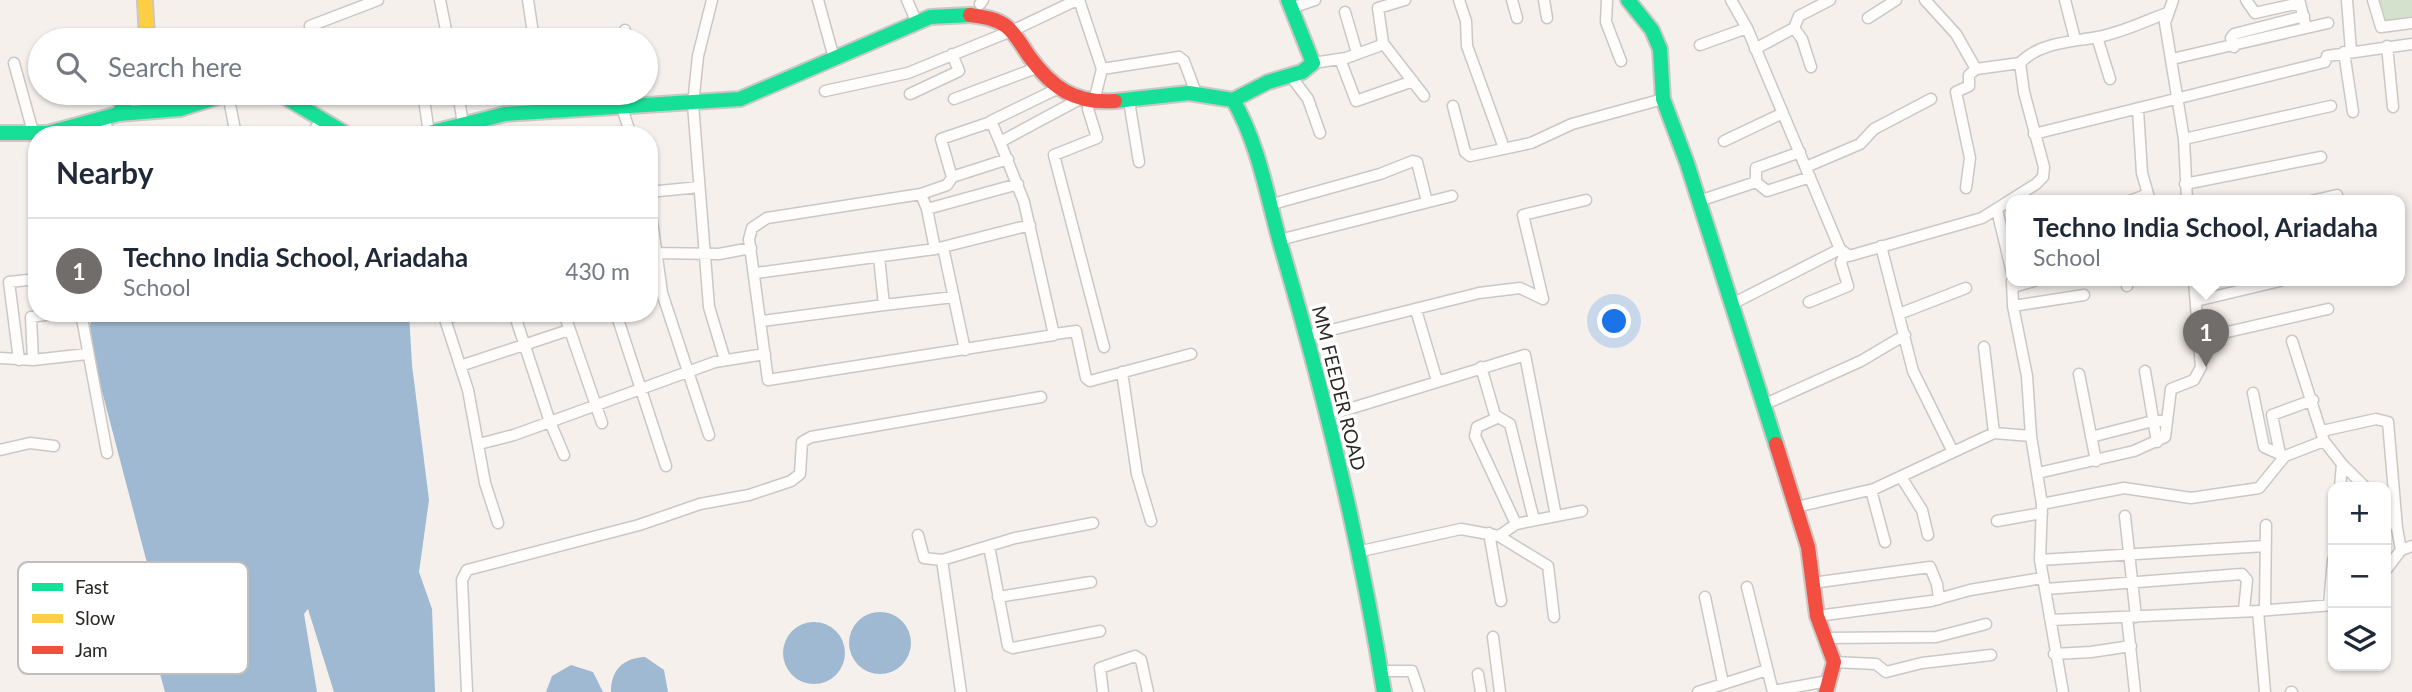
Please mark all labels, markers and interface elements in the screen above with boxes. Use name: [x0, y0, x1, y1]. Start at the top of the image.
search box: [28, 28, 658, 105]
icon: search: [52, 48, 90, 86]
text: Search here: [108, 51, 242, 83]
text: Nearby: [56, 154, 154, 190]
popup: [2006, 195, 2405, 286]
text: Techno India School, Ariadaha: [2033, 211, 2378, 243]
text: Techno India School, Ariadaha: [123, 241, 468, 273]
text: School: [2033, 243, 2101, 271]
text: 1: [72, 257, 86, 285]
text: 430 m: [565, 257, 630, 285]
text: School: [123, 273, 191, 301]
street label: MM FEEDER ROAD: [1308, 303, 1371, 473]
your location: [1597, 304, 1631, 338]
pin: 1: [2183, 309, 2229, 367]
map controls: [2328, 482, 2391, 671]
button: +: [2328, 482, 2391, 545]
button: −: [2328, 545, 2391, 608]
legend: [18, 562, 248, 674]
text: Fast: [75, 575, 109, 598]
text: Slow: [75, 606, 115, 629]
button: layers: [2328, 608, 2391, 671]
text: Jam: [75, 638, 108, 661]

